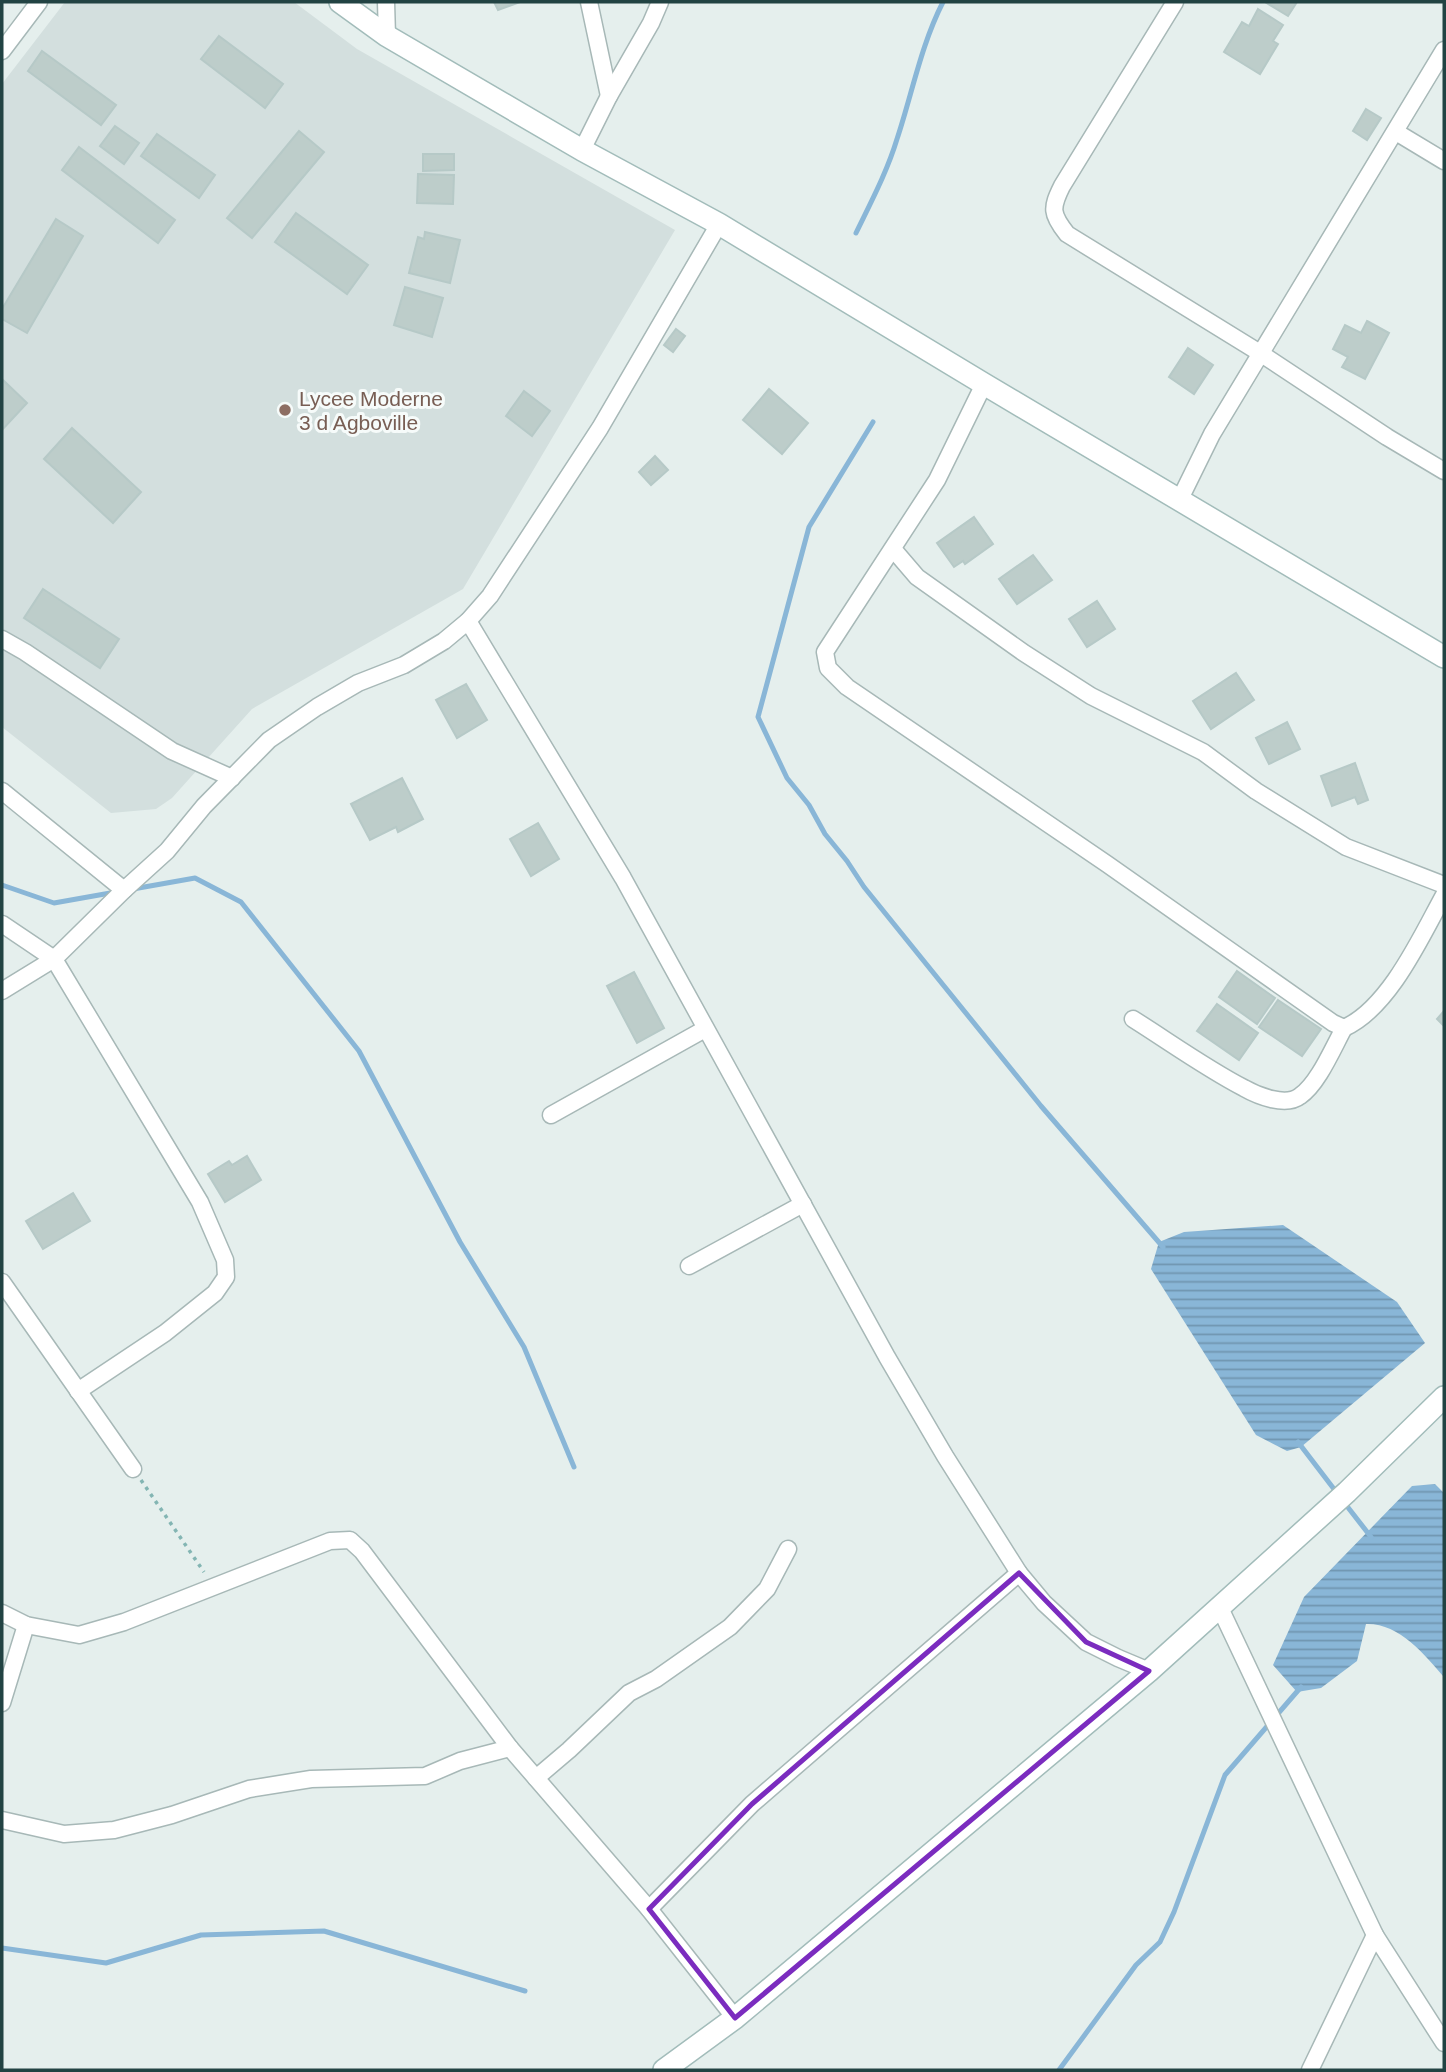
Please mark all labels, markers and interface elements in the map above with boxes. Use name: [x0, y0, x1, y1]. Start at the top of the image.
place label: Lycee Moderne 3 d Agboville: [299, 387, 443, 434]
marker: Lycee Moderne 3 d Agboville: [277, 402, 293, 418]

